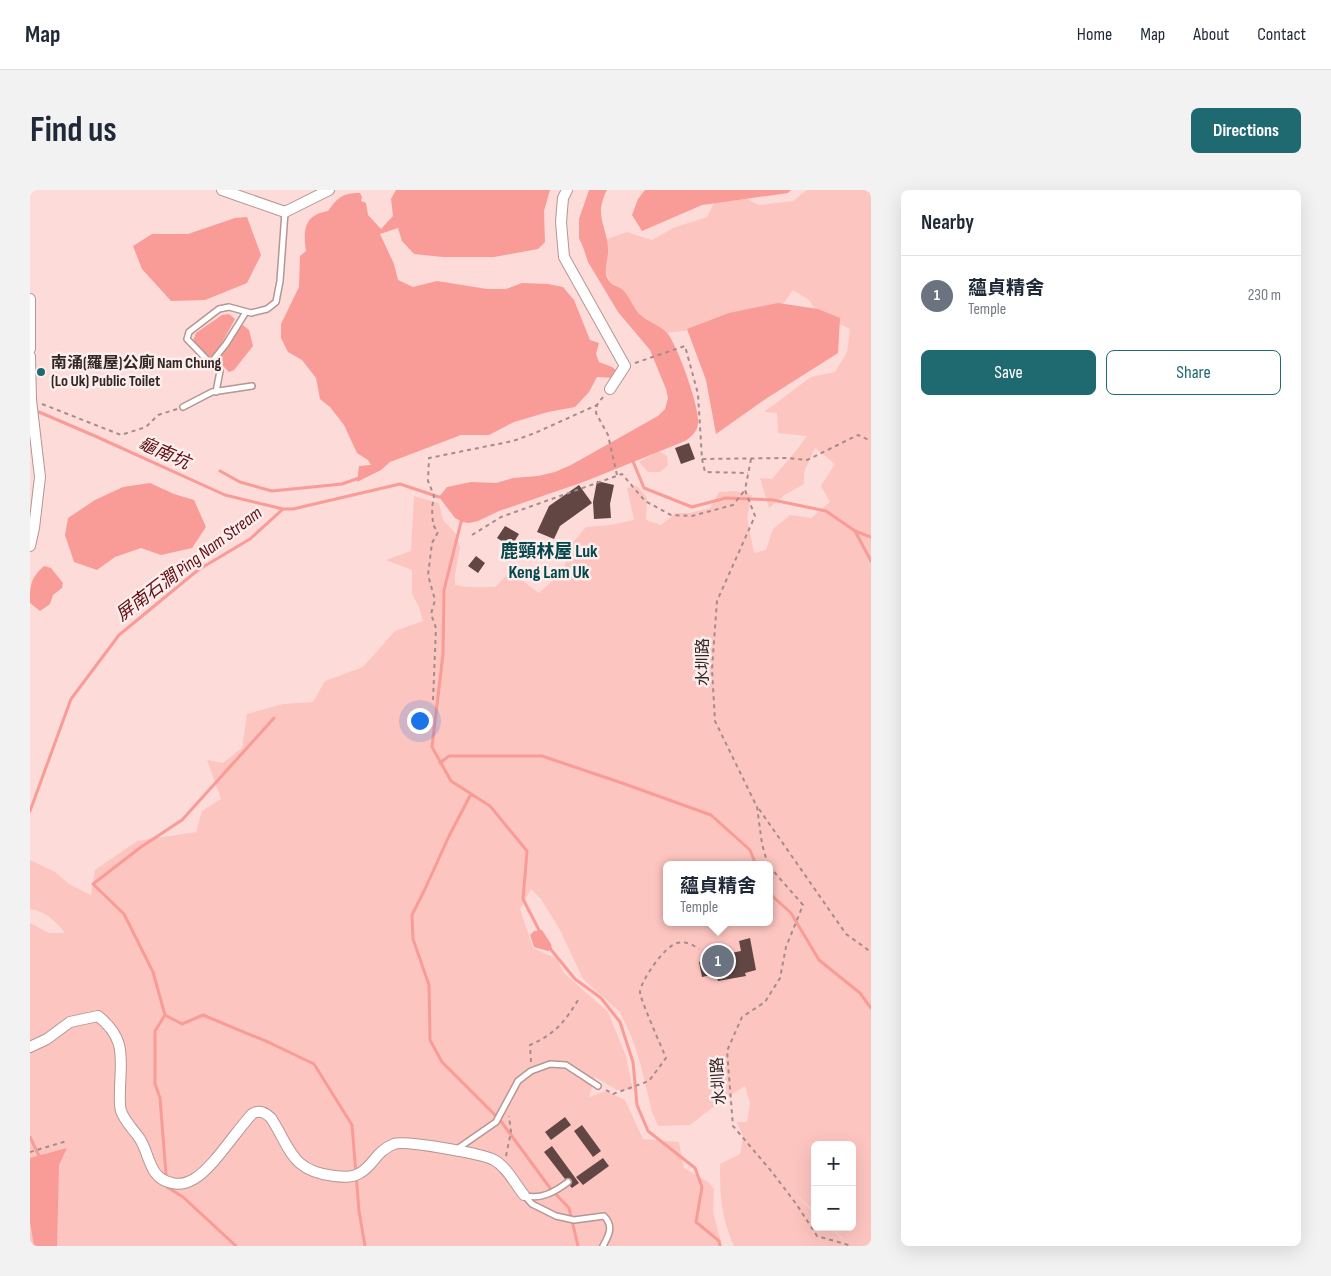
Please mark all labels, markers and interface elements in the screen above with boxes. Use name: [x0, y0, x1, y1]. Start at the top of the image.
text: Map: [25, 20, 60, 49]
text: Home: [1077, 24, 1112, 45]
text: Map: [1140, 24, 1165, 45]
text: About: [1193, 24, 1229, 45]
text: Contact: [1257, 24, 1306, 45]
button: Directions: [1191, 108, 1301, 153]
text: Find us: [30, 109, 117, 152]
text: Nearby: [921, 210, 974, 235]
text: 蘊貞精舍: [968, 277, 1044, 300]
text: 1: [934, 286, 940, 305]
text: 230 m: [1248, 286, 1281, 305]
text: Temple: [968, 300, 1006, 319]
button: Save: [921, 350, 1096, 395]
button: Share: [1106, 350, 1281, 395]
place label: 南涌(羅屋)公廁 Nam Chung (Lo Uk) Public Toilet: [51, 353, 222, 391]
marker: 南涌(羅屋)公廁 Nam Chung (Lo Uk) Public Toilet: [35, 366, 47, 378]
water label: 龜南坑: [135, 432, 196, 475]
water label: 屏南石澗 Ping Nam Stream: [112, 502, 266, 626]
district label: 鹿頸林屋 Luk Keng Lam Uk: [500, 541, 598, 583]
street label: 水圳路: [694, 638, 713, 686]
your location: [407, 708, 433, 734]
popup: [663, 861, 773, 926]
text: 蘊貞精舍: [680, 875, 756, 898]
text: Temple: [680, 898, 718, 917]
pin: 1: [702, 942, 734, 980]
street label: 水圳路: [708, 1056, 730, 1106]
map controls: [811, 1141, 856, 1231]
button: +: [811, 1141, 856, 1186]
button: −: [811, 1186, 856, 1231]

